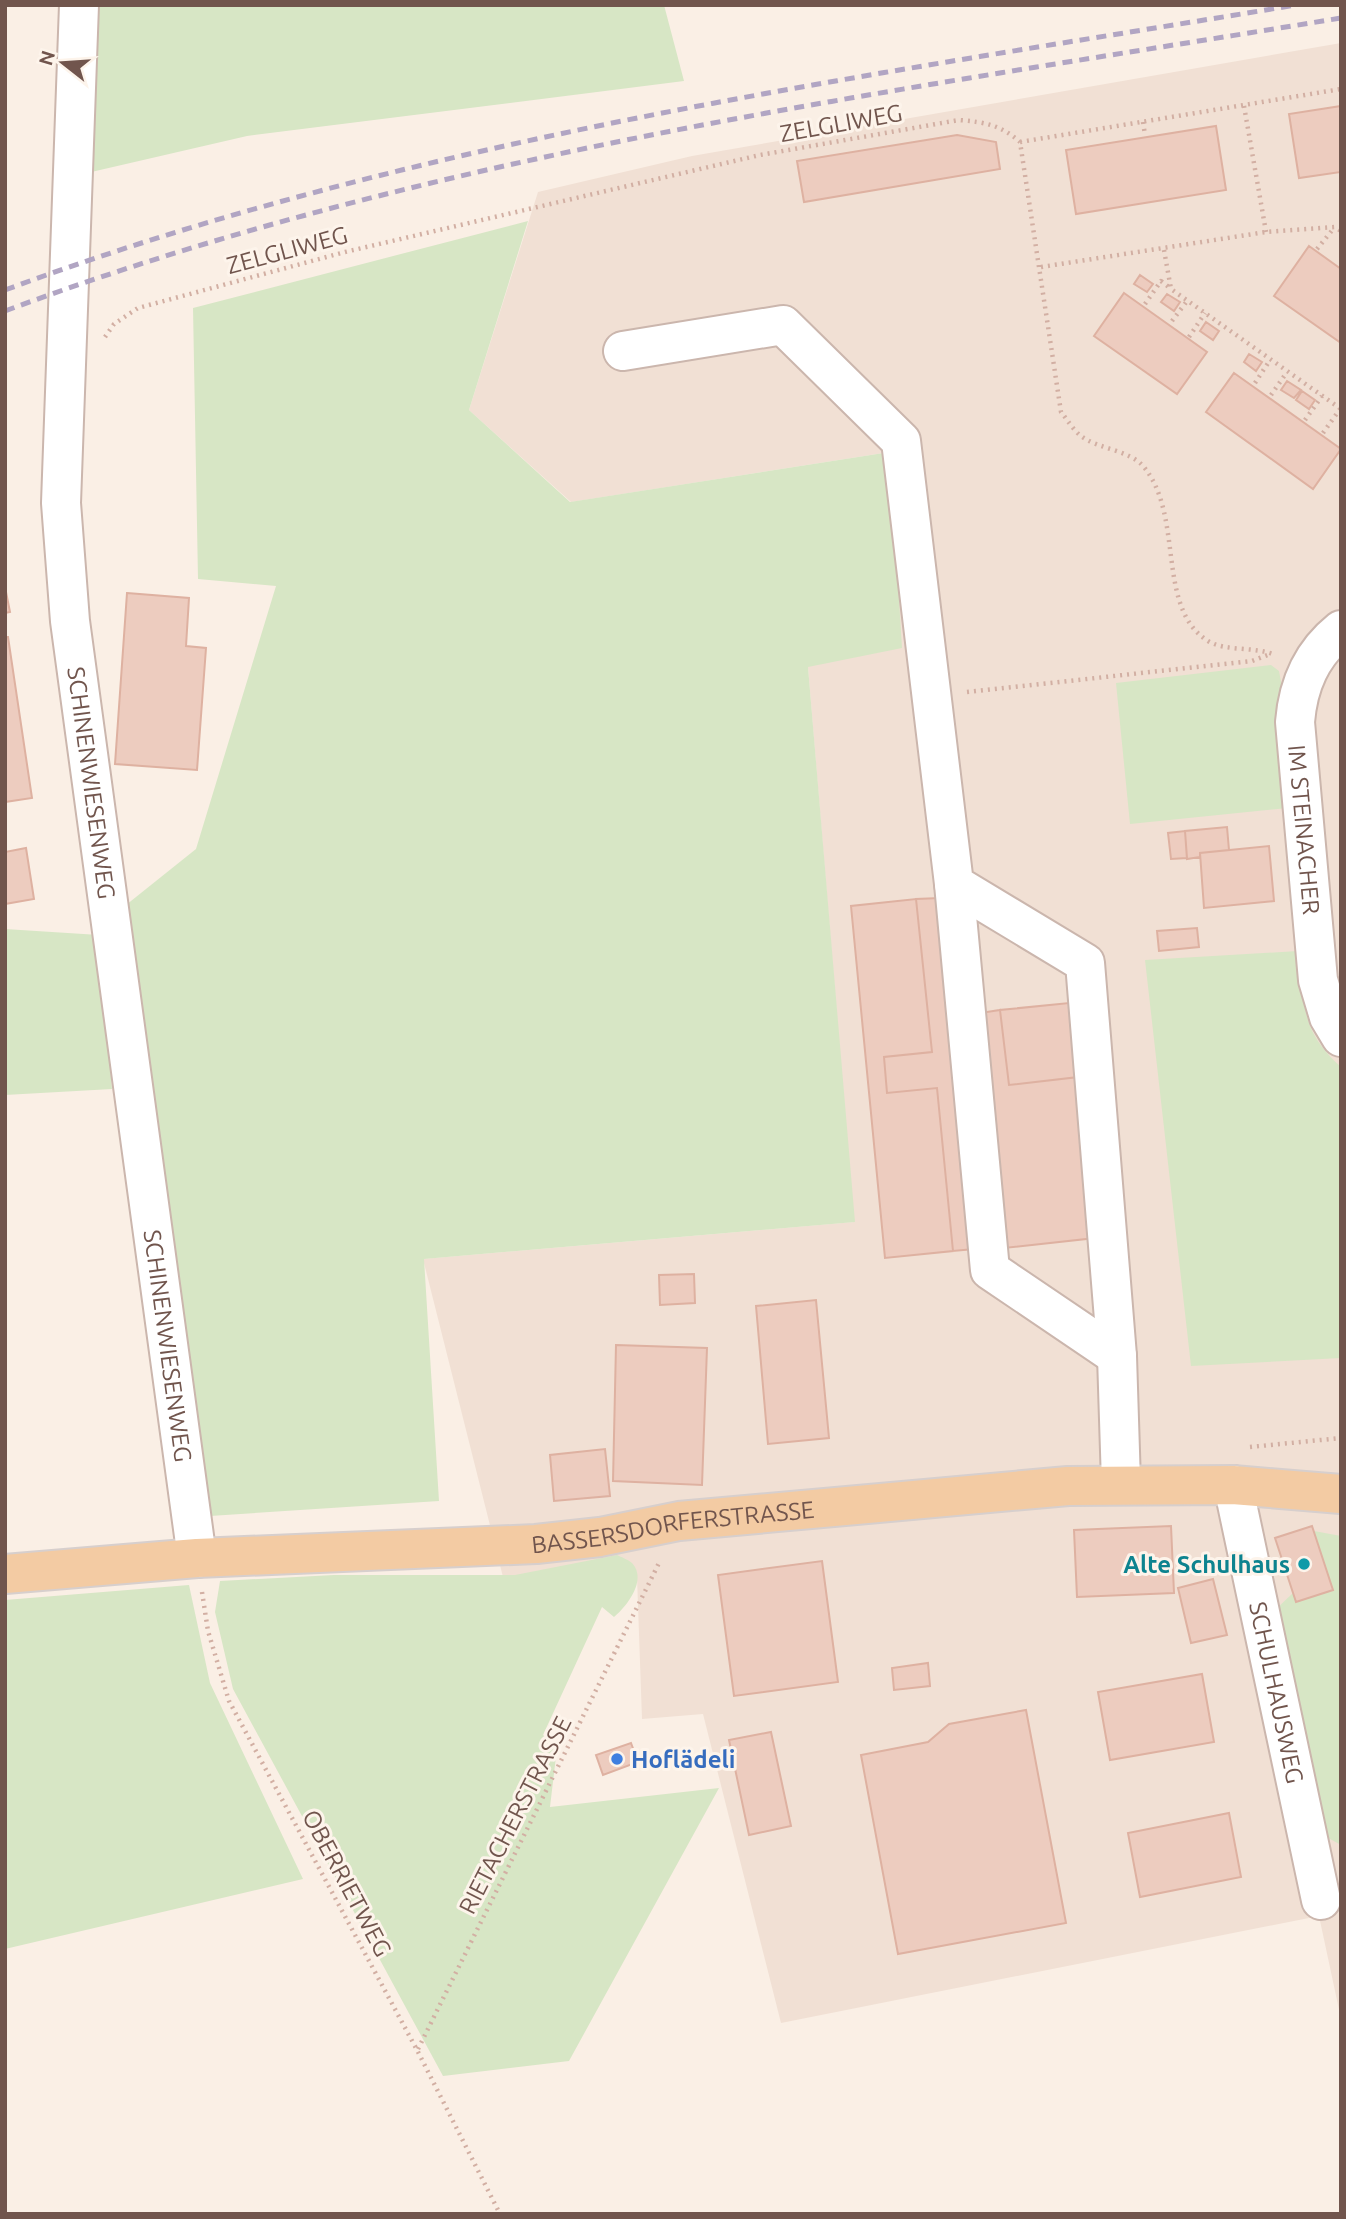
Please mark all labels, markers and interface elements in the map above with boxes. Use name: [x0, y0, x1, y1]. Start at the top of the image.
north arrow: [28, 28, 98, 98]
text: N: [34, 48, 59, 68]
street label: ZELGLIWEG: [778, 99, 904, 147]
street label: ZELGLIWEG: [224, 221, 350, 279]
street label: SCHINENWIESENWEG: [63, 665, 121, 901]
street label: IM STEINACHER: [1284, 743, 1326, 916]
street label: SCHINENWIESENWEG: [139, 1228, 197, 1464]
street label: BASSERSDORFERSTRASSE: [530, 1495, 815, 1558]
place label: Alte Schulhaus: [1123, 1551, 1290, 1578]
marker: Alte Schulhaus: [1296, 1556, 1312, 1572]
street label: SCHULHAUSWEG: [1245, 1599, 1309, 1786]
street label: RIETACHERSTRASSE: [453, 1712, 577, 1918]
place label: Hoflädeli: [631, 1746, 735, 1773]
marker: Hoflädeli: [609, 1751, 625, 1767]
street label: OBERRIETWEG: [297, 1805, 397, 1961]

